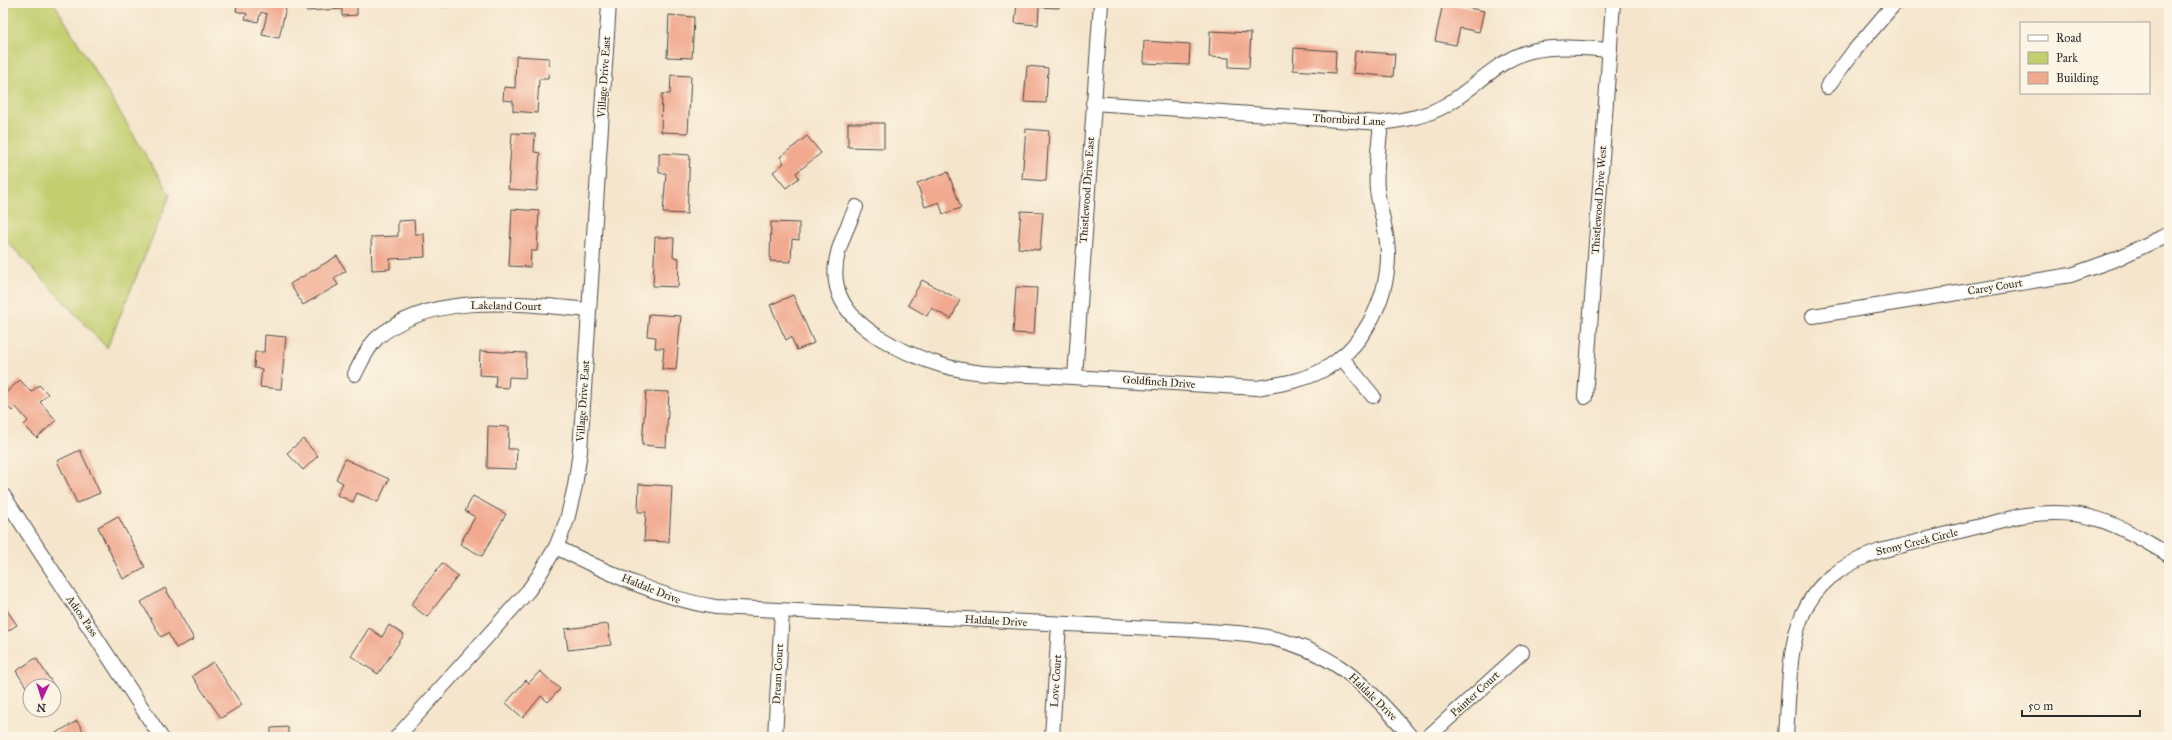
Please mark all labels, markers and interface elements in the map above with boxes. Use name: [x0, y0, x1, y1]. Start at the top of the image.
legend: [2020, 22, 2150, 94]
text: Road: [2056, 31, 2082, 45]
street label: Village Drive East: [595, 36, 613, 119]
text: Park: [2056, 51, 2078, 65]
text: Building: [2056, 71, 2099, 86]
street label: Thornbird Lane: [1312, 112, 1386, 128]
street label: Thistlewood Drive East: [1077, 136, 1097, 244]
street label: Thistlewood Drive West: [1589, 145, 1609, 255]
street label: Carey Court: [1967, 276, 2023, 298]
street label: Lakeland Court: [470, 299, 542, 313]
street label: Village Drive East: [574, 360, 592, 443]
street label: Goldfinch Drive: [1122, 373, 1196, 391]
street label: Stony Creek Circle: [1875, 525, 1960, 558]
street label: Haldale Drive: [620, 571, 683, 607]
street label: Adios Pass: [63, 592, 100, 639]
street label: Haldale Drive: [964, 613, 1028, 629]
street label: Dream Court: [770, 643, 786, 705]
street label: Love Court: [1048, 654, 1064, 708]
street label: Painter Court: [1448, 668, 1502, 719]
street label: Haldale Drive: [1346, 671, 1400, 724]
north arrow: [22, 678, 62, 718]
scale bar: [2022, 692, 2140, 718]
text: 50 m: [2028, 699, 2053, 713]
text: N: [36, 701, 46, 714]

